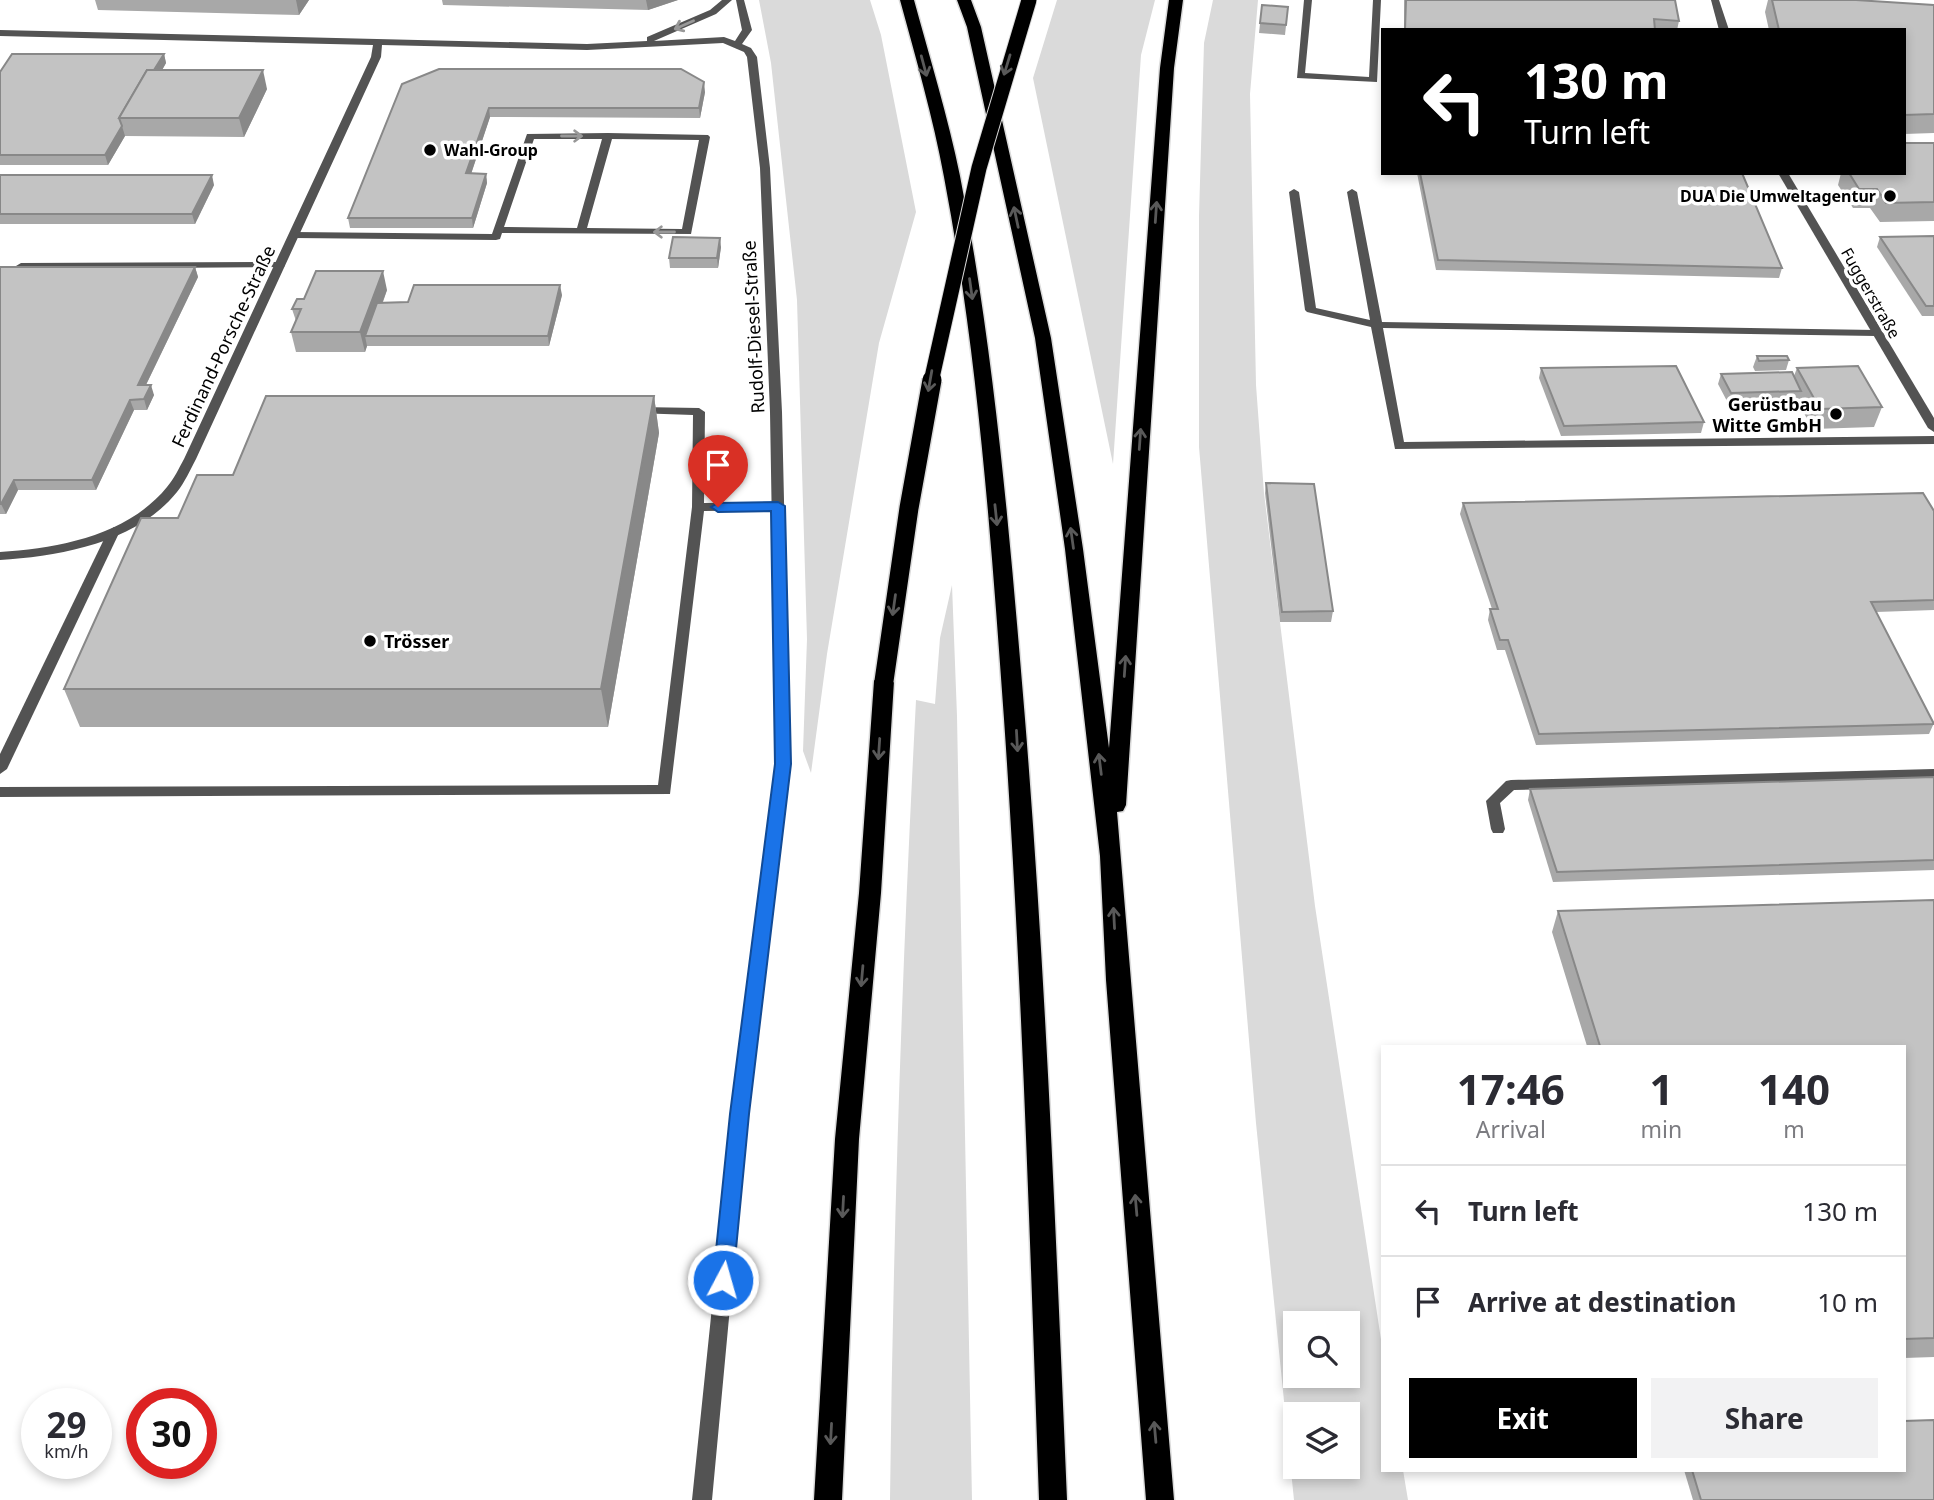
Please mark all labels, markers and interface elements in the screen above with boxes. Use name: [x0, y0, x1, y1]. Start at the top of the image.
one-way arrow: [673, 20, 695, 33]
text: 130 m: [1524, 47, 1669, 113]
one-way arrow: [1000, 53, 1012, 75]
one-way arrow: [919, 55, 932, 77]
icon: left: [1409, 56, 1500, 147]
text: Turn left: [1524, 110, 1650, 153]
one-way arrow: [560, 129, 583, 143]
place label: Wahl-Group: [444, 139, 538, 161]
marker: Wahl-Group: [422, 142, 438, 158]
place label: DUA Die Umweltagentur: [1680, 185, 1876, 207]
marker: DUA Die Umweltagentur: [1882, 188, 1898, 204]
one-way arrow: [1150, 200, 1163, 223]
one-way arrow: [1009, 207, 1022, 229]
one-way arrow: [653, 225, 676, 239]
street label: Rudolf-Diesel-Straße: [736, 240, 770, 414]
street label: Ferdinand-Porsche-Straße: [166, 241, 280, 451]
street label: Fuggerstraße: [1836, 244, 1906, 342]
one-way arrow: [964, 277, 977, 299]
one-way arrow: [923, 369, 936, 392]
place label: Gerüstbau Witte GmbH: [1712, 392, 1822, 437]
marker: Gerüstbau Witte GmbH: [1828, 406, 1844, 422]
one-way arrow: [1134, 427, 1147, 450]
pin: [688, 435, 748, 507]
icon: arrive: [699, 446, 737, 484]
one-way arrow: [990, 503, 1003, 525]
one-way arrow: [1065, 527, 1078, 550]
one-way arrow: [888, 594, 901, 616]
place label: Trösser: [384, 629, 449, 653]
marker: Trösser: [362, 633, 378, 649]
one-way arrow: [1118, 654, 1131, 677]
one-way arrow: [1011, 729, 1024, 752]
one-way arrow: [873, 737, 886, 760]
one-way arrow: [1093, 753, 1106, 776]
one-way arrow: [1108, 907, 1121, 930]
one-way arrow: [855, 964, 868, 987]
text: 17:46: [1457, 1060, 1565, 1117]
text: 1: [1649, 1060, 1673, 1117]
text: 140: [1758, 1060, 1830, 1117]
text: Arrival: [1476, 1113, 1546, 1145]
text: min: [1641, 1113, 1682, 1145]
text: m: [1783, 1113, 1805, 1145]
icon: left: [1409, 1192, 1447, 1230]
text: Turn left: [1468, 1193, 1579, 1229]
text: 130 m: [1802, 1193, 1878, 1229]
one-way arrow: [1129, 1194, 1142, 1217]
one-way arrow: [836, 1195, 849, 1218]
position arrow: [686, 1243, 760, 1317]
icon: arrive: [1409, 1283, 1447, 1321]
text: Arrive at destination: [1468, 1284, 1737, 1320]
text: 10 m: [1817, 1284, 1878, 1320]
map controls: [1283, 1311, 1360, 1479]
button: search: [1283, 1311, 1360, 1388]
button: Exit: [1409, 1378, 1637, 1458]
button: Share: [1651, 1378, 1878, 1458]
speed limit sign: 30: [126, 1388, 217, 1479]
text: 29: [46, 1401, 87, 1448]
button: layers: [1283, 1402, 1360, 1479]
one-way arrow: [1148, 1421, 1161, 1444]
one-way arrow: [824, 1422, 837, 1445]
text: km/h: [44, 1439, 89, 1463]

